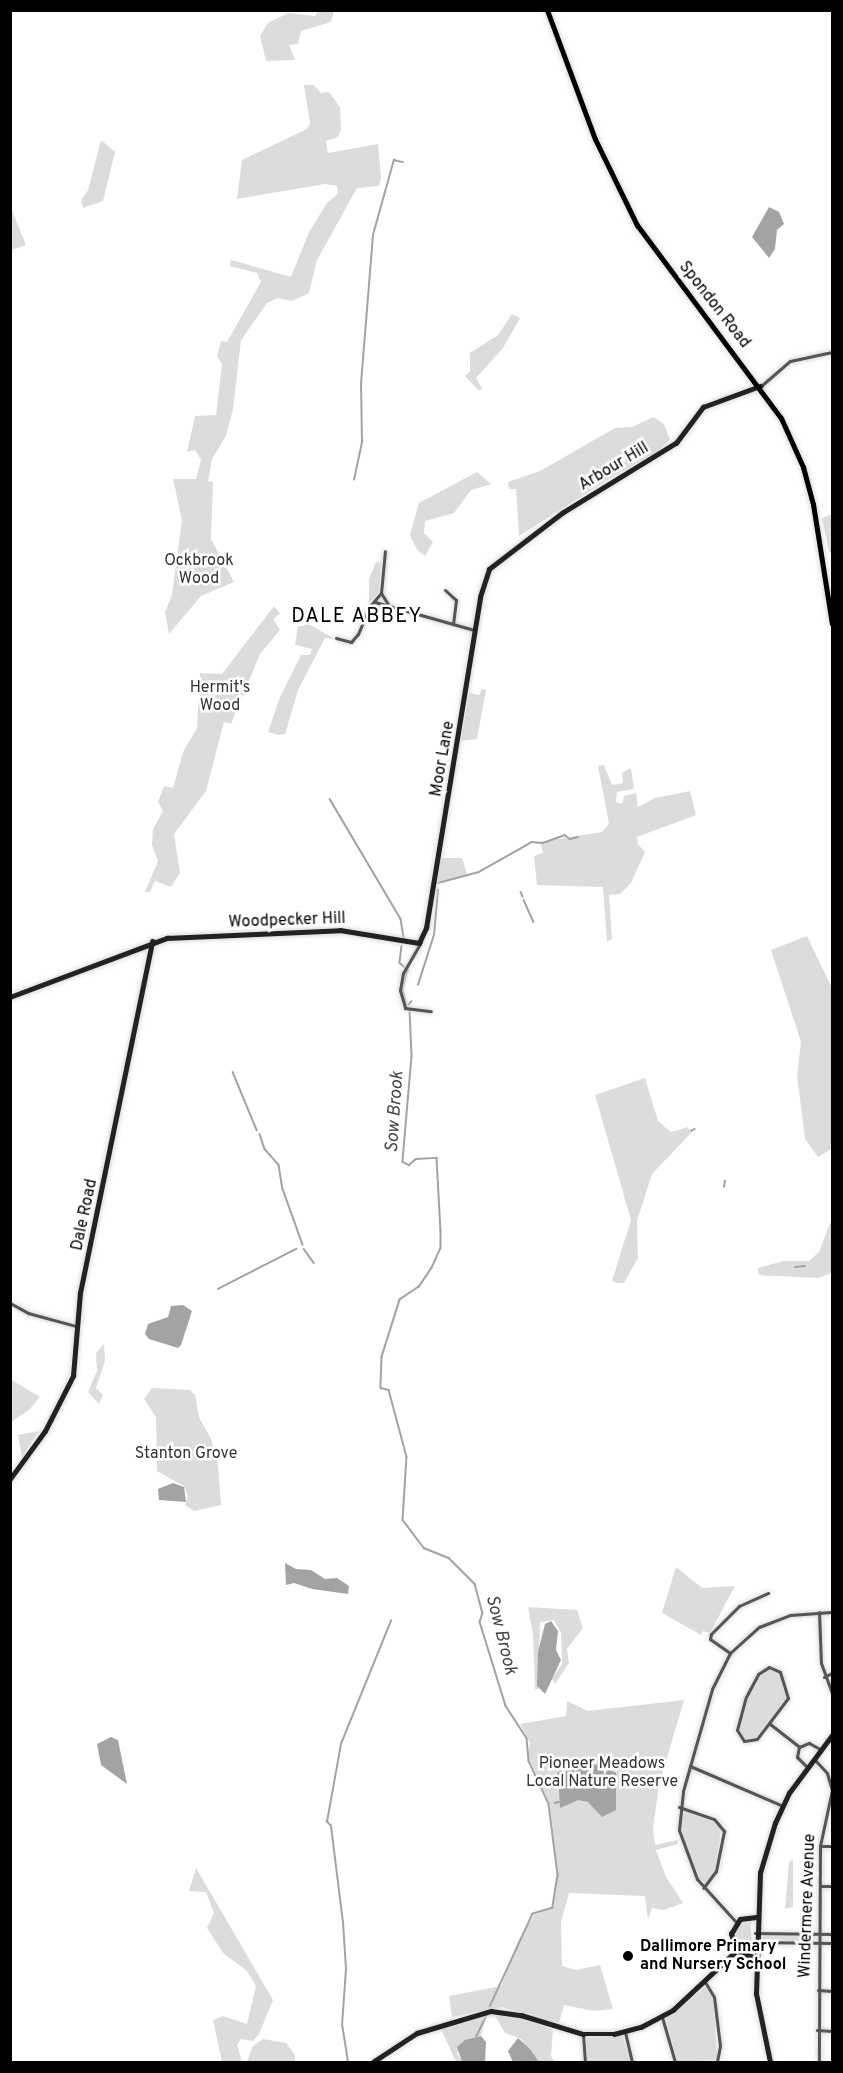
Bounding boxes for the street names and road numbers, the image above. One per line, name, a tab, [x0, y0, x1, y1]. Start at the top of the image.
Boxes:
street label: Spondon Road	[674, 258, 754, 352]
street label: Arbour Hill	[576, 439, 652, 495]
street label: Moor Lane	[427, 720, 459, 798]
street label: Woodpecker Hill	[228, 909, 346, 933]
street label: Dale Road	[68, 1177, 102, 1253]
street label: Windermere Avenue	[796, 1833, 820, 1979]

